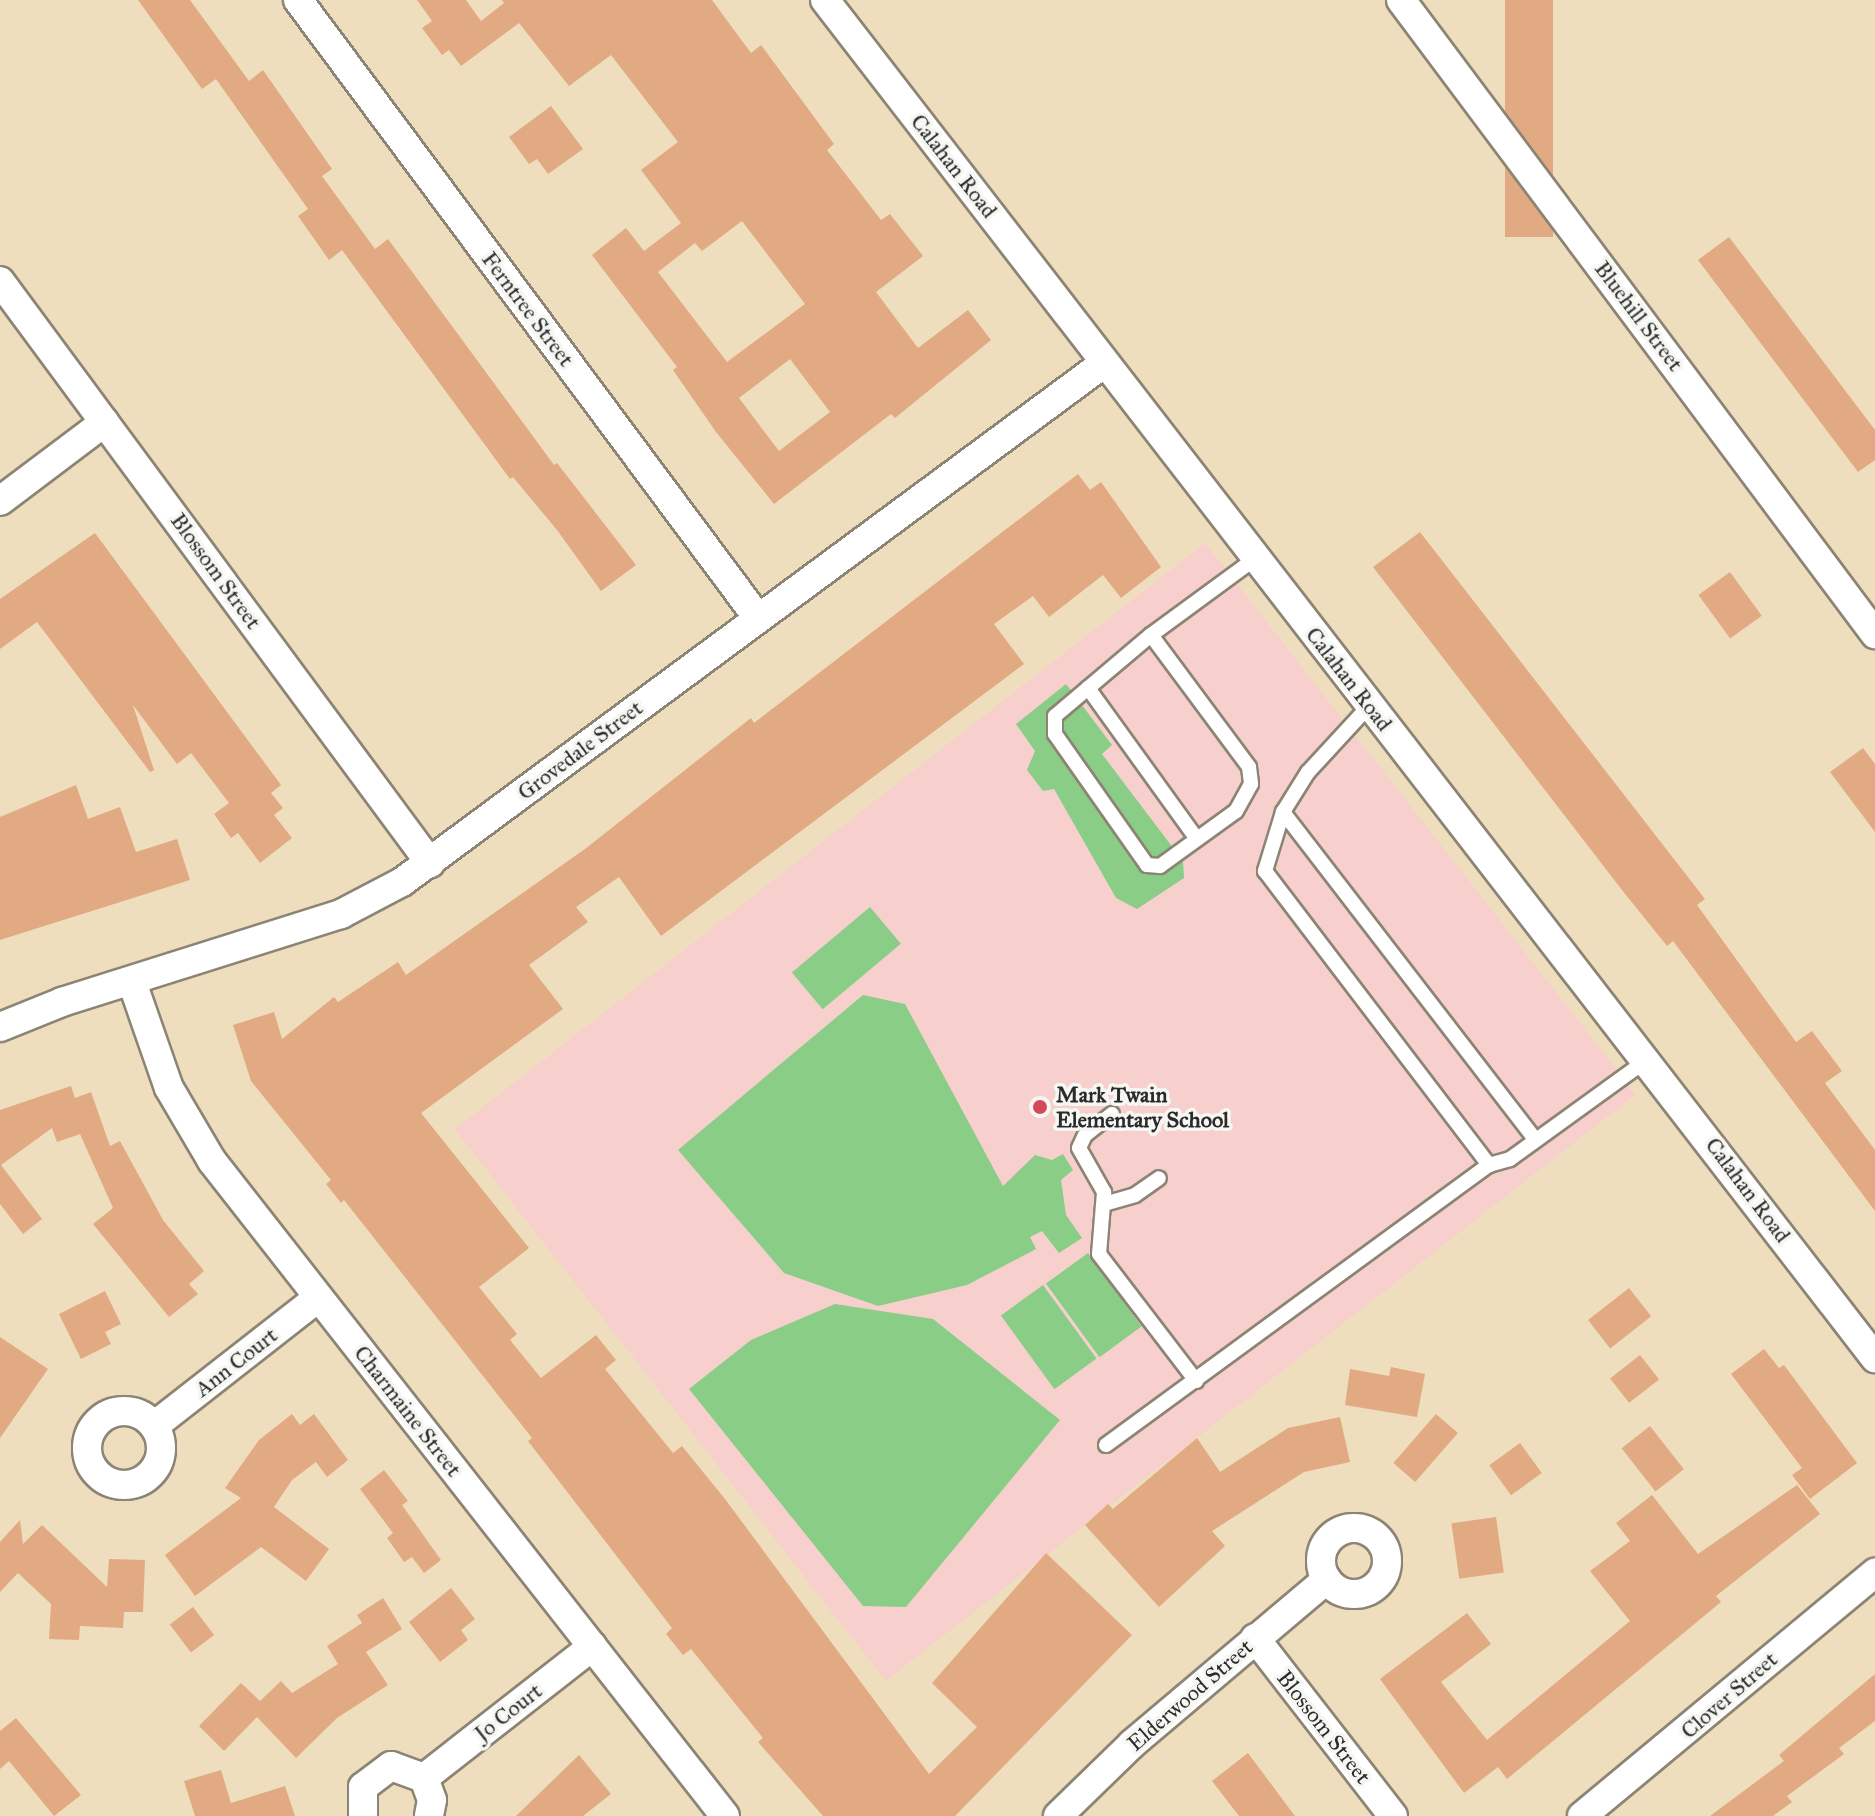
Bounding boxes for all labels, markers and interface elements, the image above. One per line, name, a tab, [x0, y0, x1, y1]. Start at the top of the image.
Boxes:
street label: Calahan Road	[905, 109, 1003, 223]
street label: Ferntree Street	[476, 246, 580, 372]
street label: Bluehill Street	[1589, 256, 1689, 376]
street label: Blossom Street	[165, 508, 267, 634]
street label: Calahan Road	[1300, 622, 1398, 736]
street label: Grovedale Street	[512, 694, 648, 806]
place label: Mark Twain Elementary School	[1056, 1081, 1229, 1132]
marker: Mark Twain Elementary School	[1031, 1098, 1049, 1116]
street label: Calahan Road	[1700, 1132, 1796, 1248]
street label: Ann Court	[190, 1322, 282, 1402]
street label: Charmaine Street	[349, 1340, 467, 1482]
street label: Elderwood Street	[1122, 1633, 1258, 1757]
street label: Clover Street	[1675, 1646, 1783, 1744]
street label: Blossom Street	[1271, 1665, 1377, 1789]
street label: Jo Court	[469, 1677, 547, 1747]

